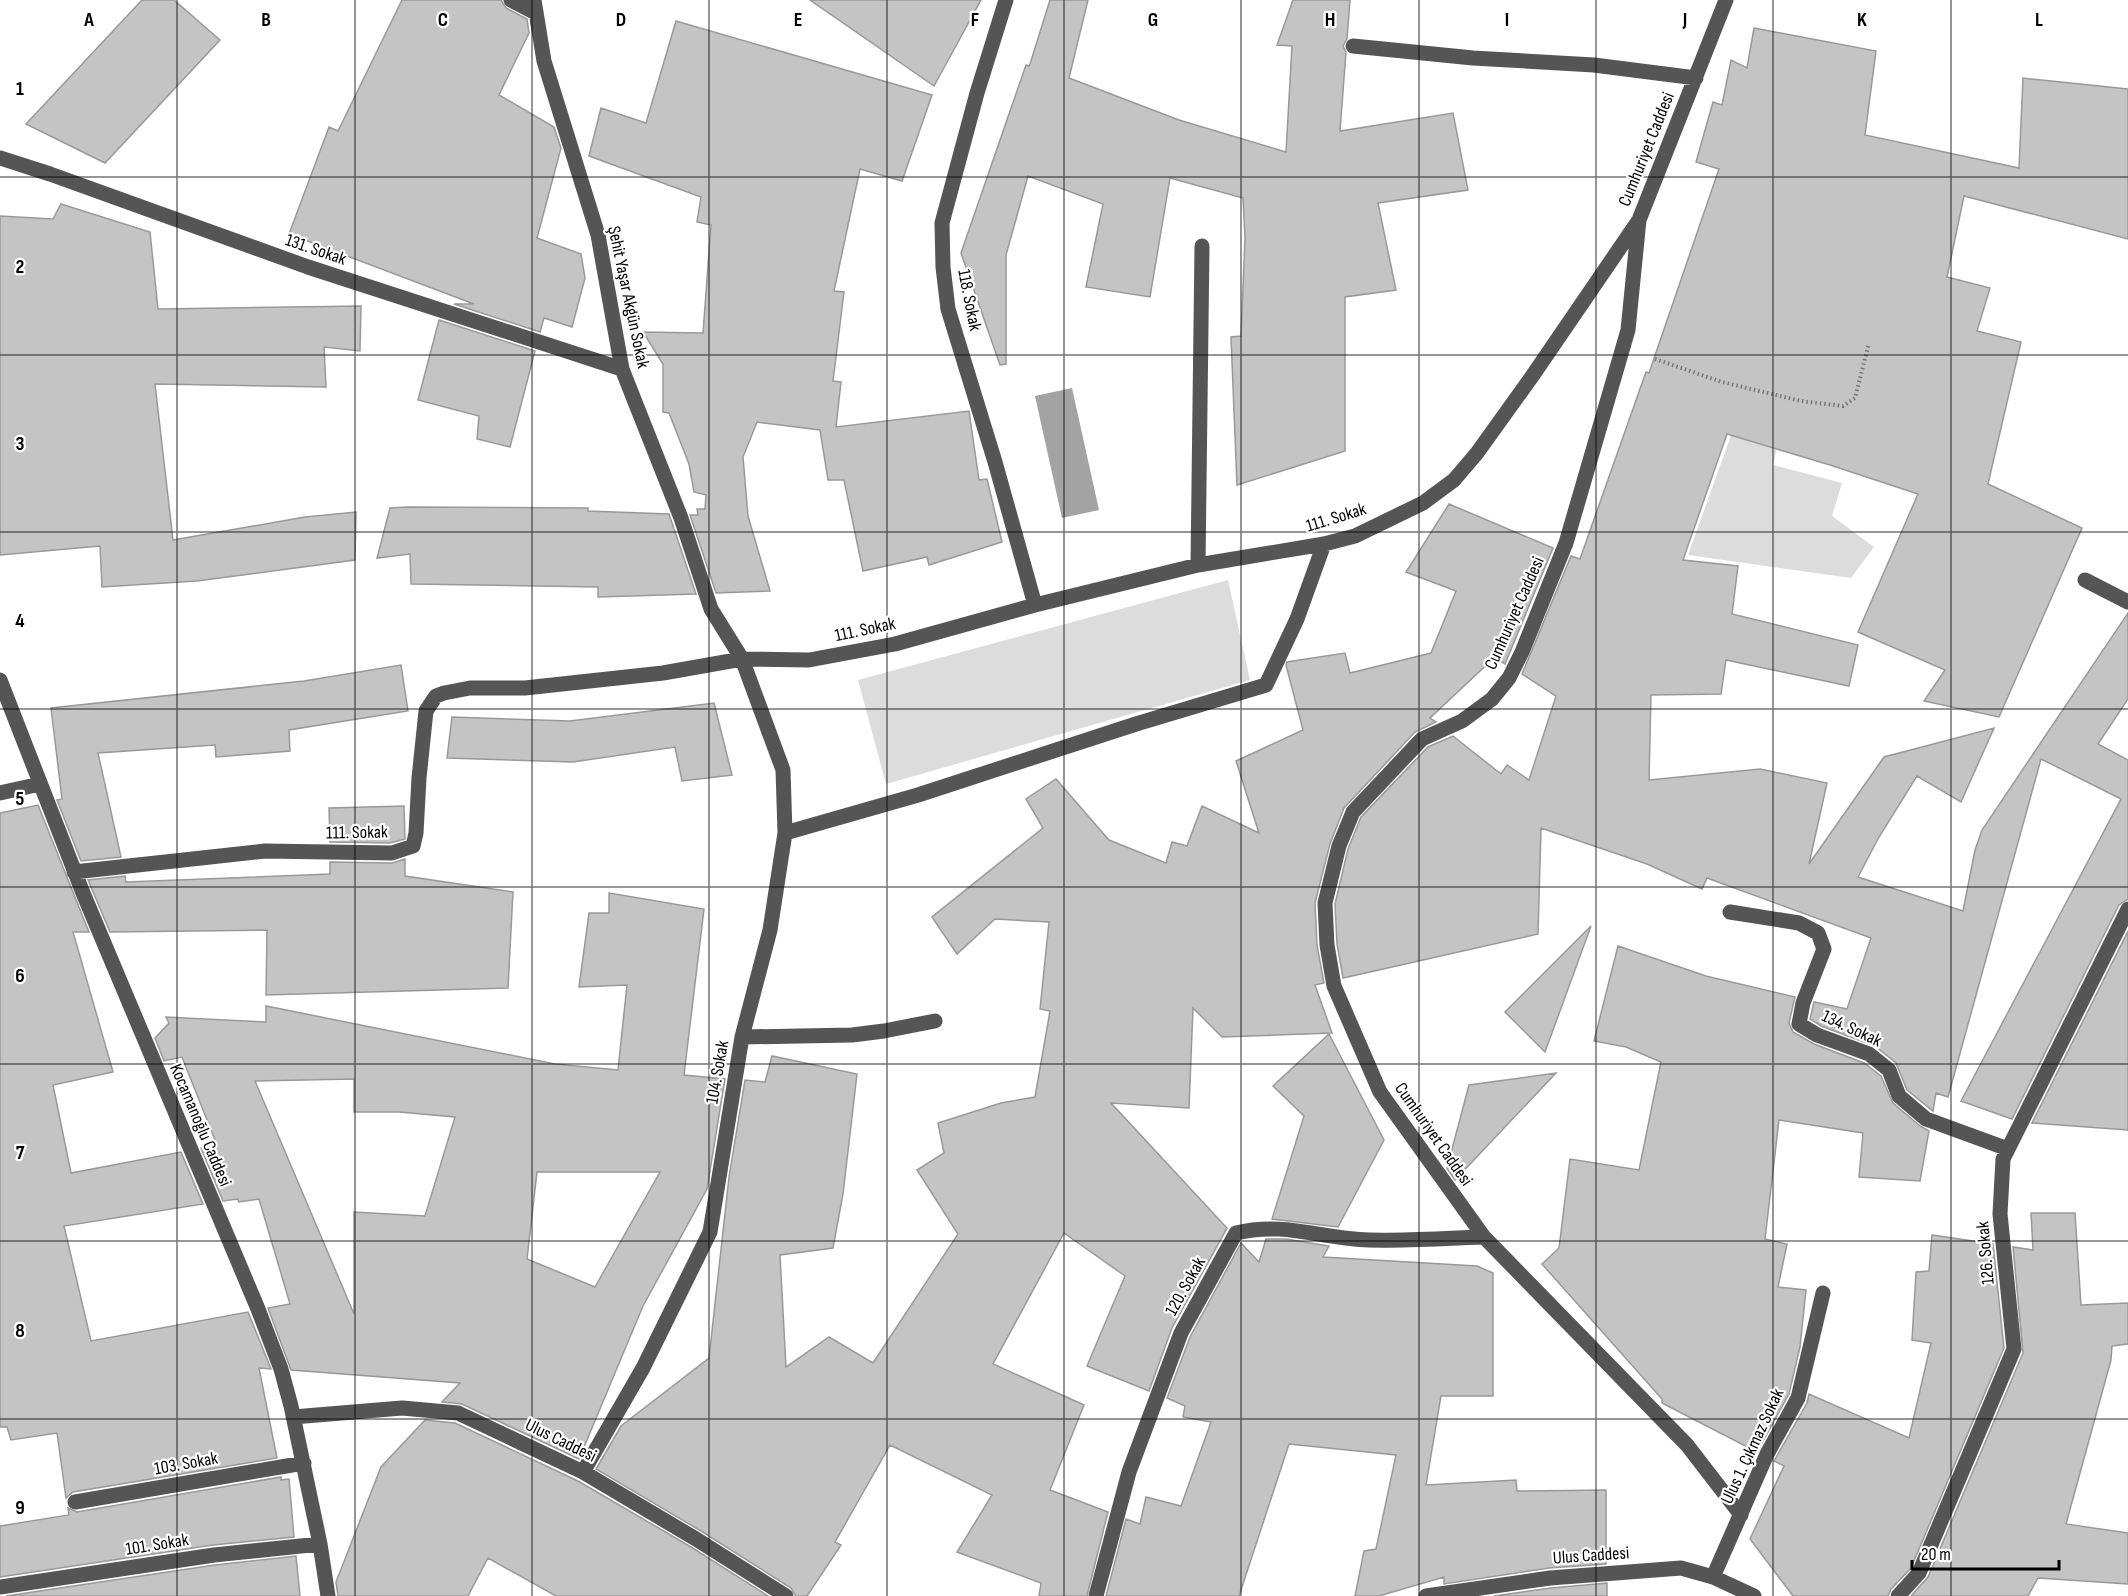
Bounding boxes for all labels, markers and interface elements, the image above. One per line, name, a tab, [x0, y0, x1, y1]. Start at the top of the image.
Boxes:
text: A	[83, 8, 94, 32]
text: B	[261, 8, 271, 32]
text: C	[438, 8, 448, 32]
text: D	[616, 8, 626, 32]
text: E	[794, 8, 802, 32]
text: F	[971, 8, 979, 32]
text: G	[1148, 8, 1158, 32]
text: H	[1325, 8, 1335, 32]
text: I	[1505, 8, 1509, 32]
text: J	[1682, 8, 1687, 32]
text: K	[1857, 8, 1867, 32]
text: L	[2035, 8, 2043, 32]
text: 1	[16, 77, 24, 101]
street label: Cumhuriyet Caddesi	[1614, 89, 1679, 209]
street label: Şehit Yaşar Akgün Sokak	[603, 224, 654, 370]
street label: 131. Sokak	[283, 229, 349, 270]
text: 2	[16, 255, 24, 279]
street label: 118. Sokak	[953, 267, 986, 333]
text: 3	[16, 432, 25, 456]
street label: 111. Sokak	[1304, 498, 1369, 537]
street label: Cumhuriyet Caddesi	[1480, 554, 1549, 673]
text: 4	[15, 609, 25, 633]
street label: 111. Sokak	[833, 613, 897, 646]
text: 5	[16, 787, 25, 811]
street label: 111. Sokak	[326, 821, 388, 844]
text: 6	[15, 964, 25, 988]
street label: 134. Sokak	[1819, 1006, 1885, 1051]
street label: 104. Sokak	[702, 1039, 733, 1105]
street label: Kocamanoğlu Caddesi	[165, 1061, 236, 1190]
street label: Cumhuriyet Caddesi	[1390, 1079, 1477, 1190]
text: 7	[16, 1141, 25, 1165]
street label: 126. Sokak	[1972, 1220, 1999, 1286]
street label: 120. Sokak	[1161, 1253, 1210, 1319]
text: 8	[15, 1319, 25, 1343]
street label: Ulus 1. Çıkmaz Sokak	[1717, 1385, 1788, 1507]
street label: Ulus Caddesi	[522, 1414, 600, 1467]
street label: 103. Sokak	[153, 1448, 220, 1479]
text: 9	[15, 1496, 25, 1520]
street label: 101. Sokak	[124, 1529, 190, 1560]
scale bar	[1912, 1533, 2059, 1571]
street label: Ulus Caddesi	[1552, 1542, 1630, 1569]
text: 20 m	[1921, 1544, 1951, 1565]

